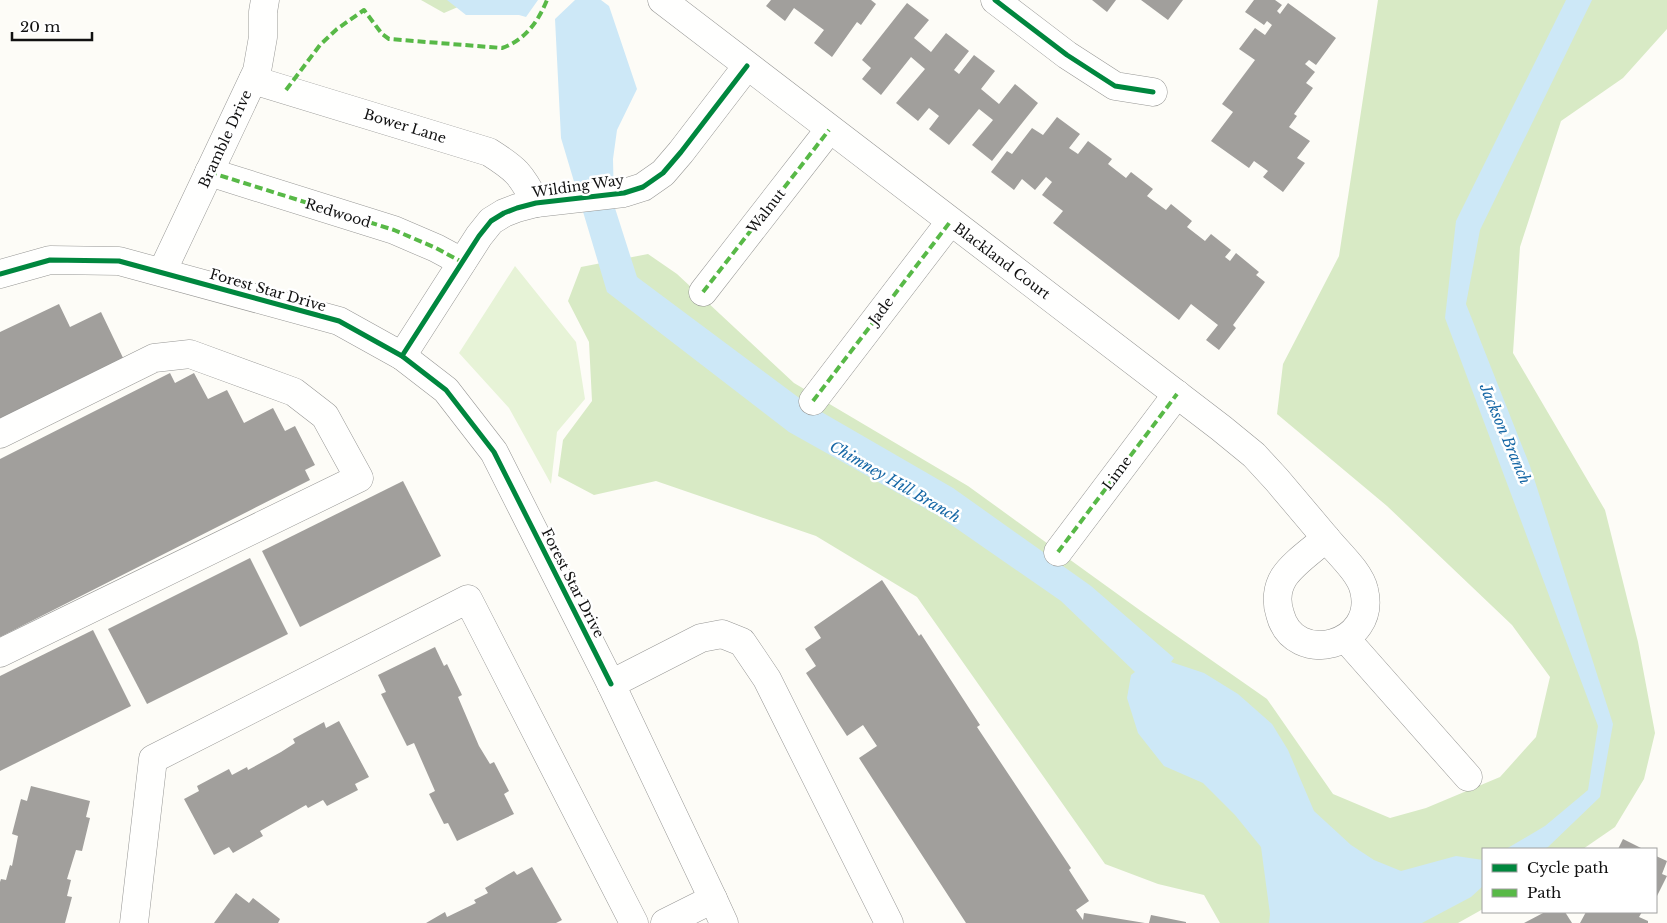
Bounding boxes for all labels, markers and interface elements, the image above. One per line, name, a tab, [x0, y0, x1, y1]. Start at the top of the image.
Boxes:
scale bar	[12, 10, 92, 42]
text: 20 m	[20, 17, 60, 36]
street label: Bramble Drive	[194, 87, 256, 191]
street label: Bower Lane	[362, 105, 448, 147]
street label: Wilding Way	[530, 171, 625, 202]
street label: Walnut	[742, 184, 789, 238]
street label: Redwood	[303, 194, 374, 232]
street label: Blackland Court	[950, 219, 1054, 304]
street label: Forest Star Drive	[208, 265, 328, 315]
street label: Jade	[863, 293, 897, 330]
water label: Jackson Branch	[1475, 380, 1535, 487]
water label: Chimney Hill Branch	[827, 436, 964, 527]
street label: Lime	[1098, 452, 1136, 494]
street label: Forest Star Drive	[538, 525, 608, 641]
legend	[1482, 848, 1657, 913]
text: Cycle path	[1527, 858, 1609, 877]
text: Path	[1527, 883, 1561, 902]

